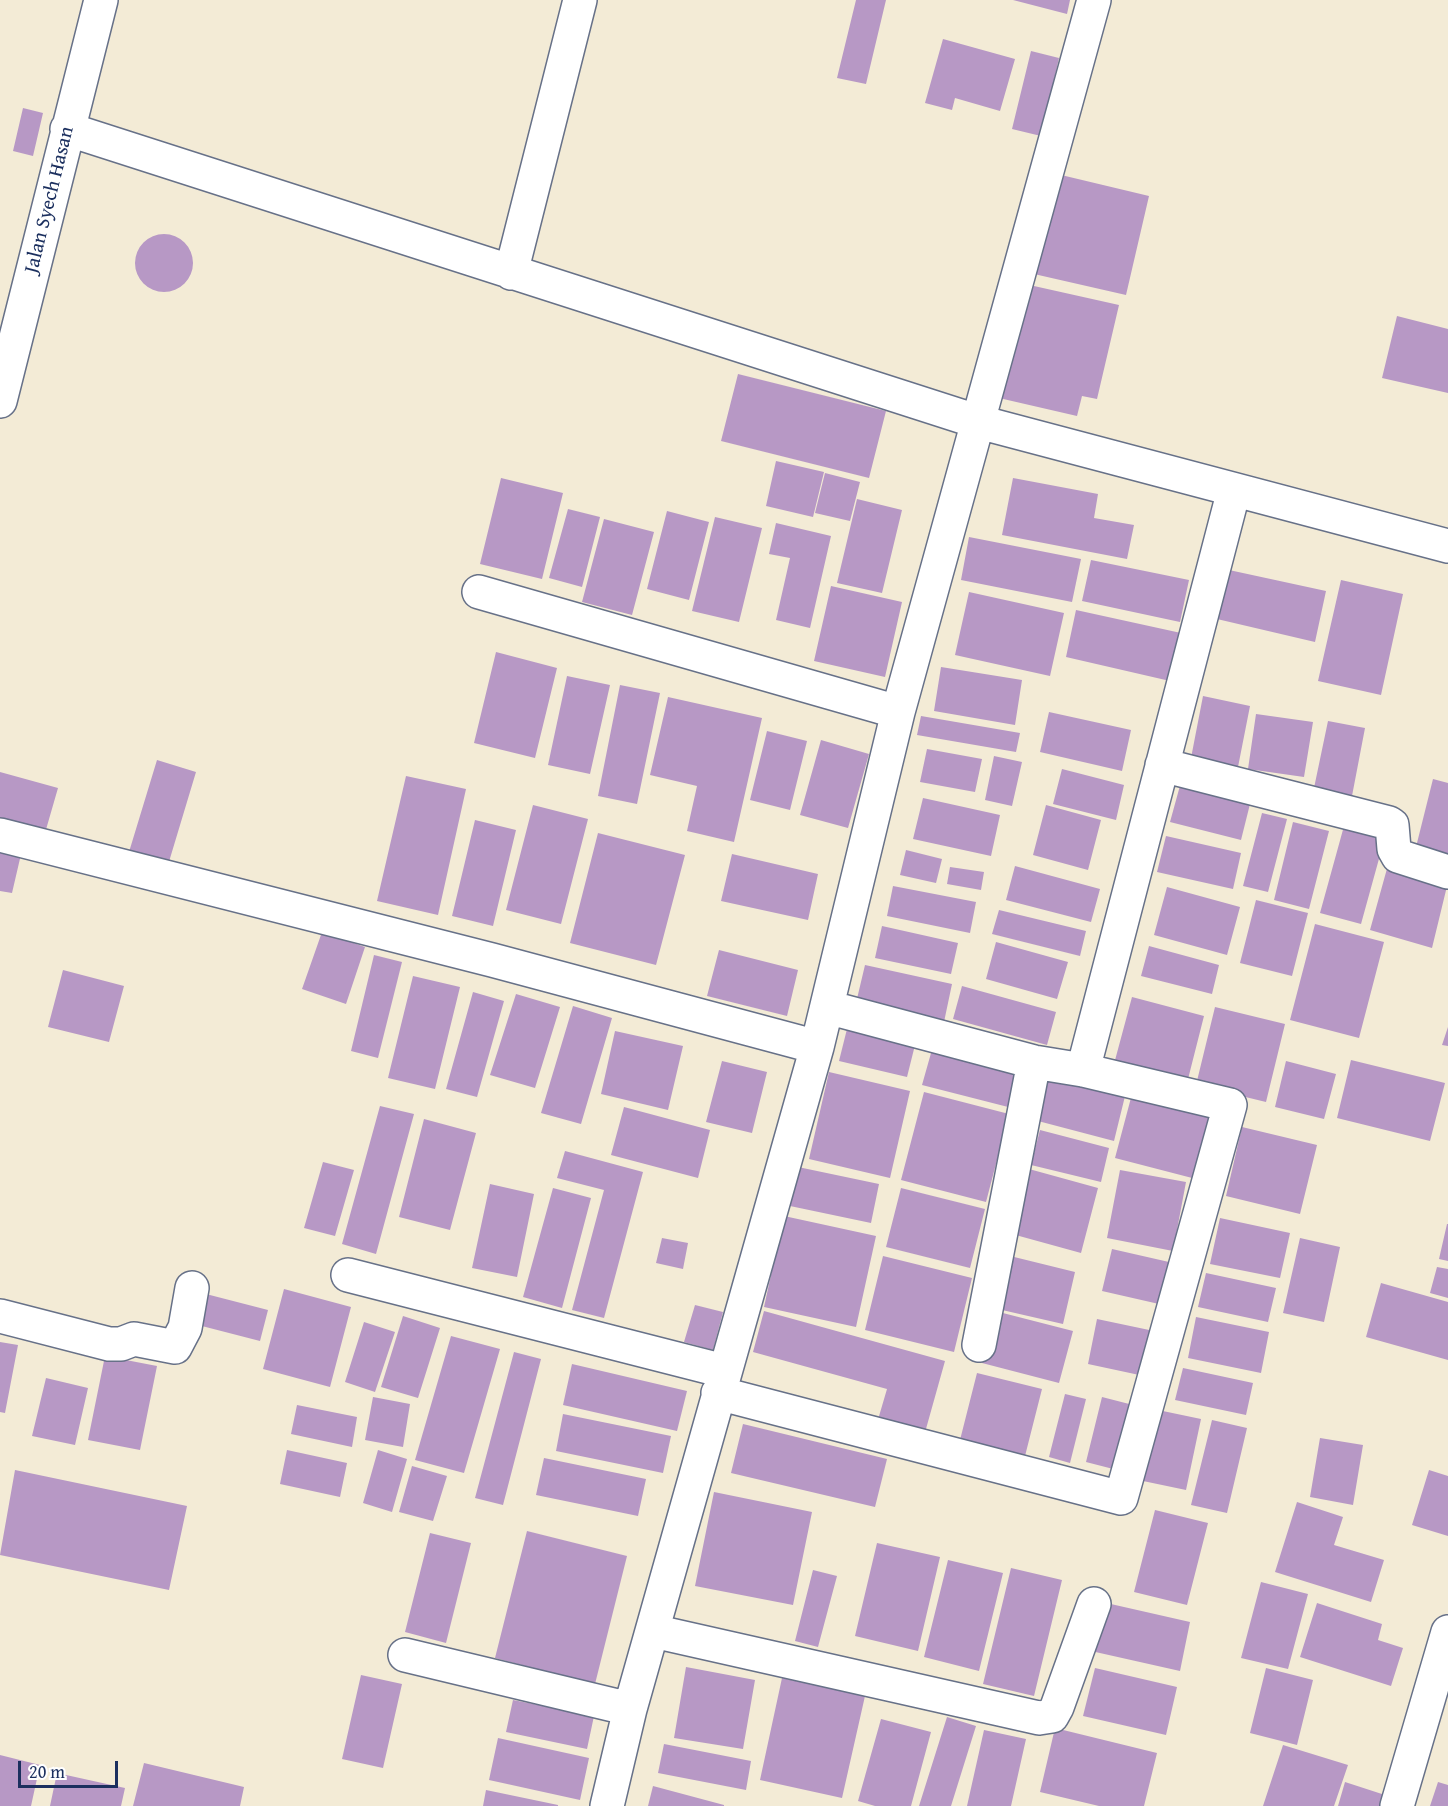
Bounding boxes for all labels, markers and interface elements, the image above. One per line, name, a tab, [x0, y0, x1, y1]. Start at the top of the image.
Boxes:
street label: Jalan Syech Hasan	[20, 124, 80, 276]
scale bar	[21, 1749, 122, 1787]
text: 20 m	[29, 1758, 65, 1785]

